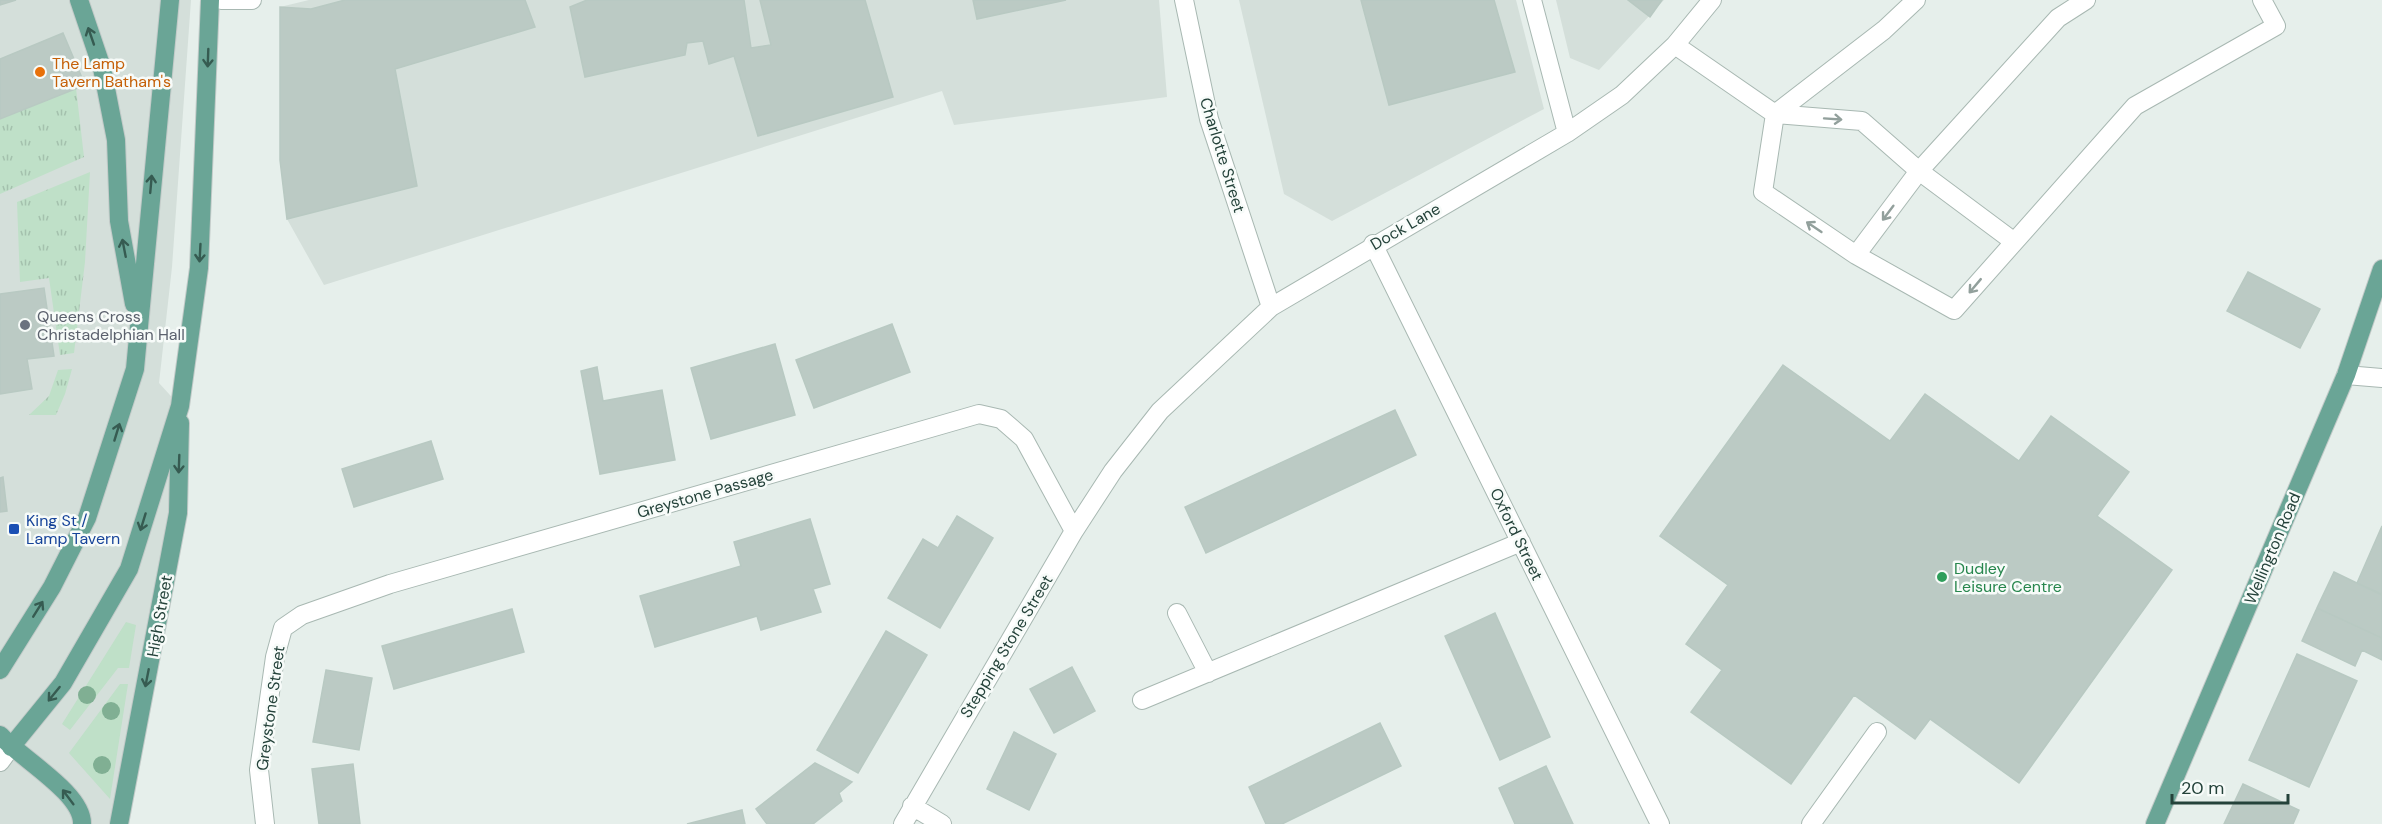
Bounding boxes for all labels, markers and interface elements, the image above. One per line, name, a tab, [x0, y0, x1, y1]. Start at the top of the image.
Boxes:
one-way arrow	[85, 27, 96, 46]
one-way arrow	[202, 48, 214, 68]
place label: The Lamp Tavern Batham's	[52, 53, 171, 92]
marker: The Lamp Tavern Batham's	[33, 65, 47, 79]
street label: Charlotte Street	[1195, 95, 1250, 215]
one-way arrow	[1823, 113, 1843, 124]
one-way arrow	[146, 175, 157, 195]
street label: Dock Lane	[1366, 198, 1444, 255]
one-way arrow	[1882, 205, 1895, 221]
one-way arrow	[1807, 221, 1823, 233]
one-way arrow	[118, 239, 129, 259]
one-way arrow	[194, 243, 205, 263]
one-way arrow	[1968, 278, 1982, 293]
place label: Queens Cross Christadelphian Hall	[37, 306, 185, 345]
marker: Queens Cross Christadelphian Hall	[18, 318, 32, 332]
one-way arrow	[112, 423, 123, 442]
one-way arrow	[174, 454, 185, 474]
street label: Greystone Passage	[635, 464, 776, 523]
street label: Oxford Street	[1485, 485, 1548, 584]
street label: Wellington Road	[2240, 489, 2305, 607]
place label: King St / Lamp Tavern	[26, 510, 120, 549]
one-way arrow	[137, 512, 148, 531]
marker: King St / Lamp Tavern	[7, 522, 21, 536]
place label: Dudley Leisure Centre	[1954, 558, 2062, 597]
marker: Dudley Leisure Centre	[1935, 570, 1949, 584]
street label: Stepping Stone Street	[955, 571, 1057, 722]
street label: High Street	[142, 574, 177, 659]
one-way arrow	[32, 601, 44, 618]
street label: Greystone Street	[251, 644, 290, 772]
one-way arrow	[142, 667, 153, 687]
one-way arrow	[48, 686, 61, 702]
scale bar	[2172, 767, 2288, 805]
text: 20 m	[2181, 776, 2224, 800]
one-way arrow	[62, 789, 75, 805]

